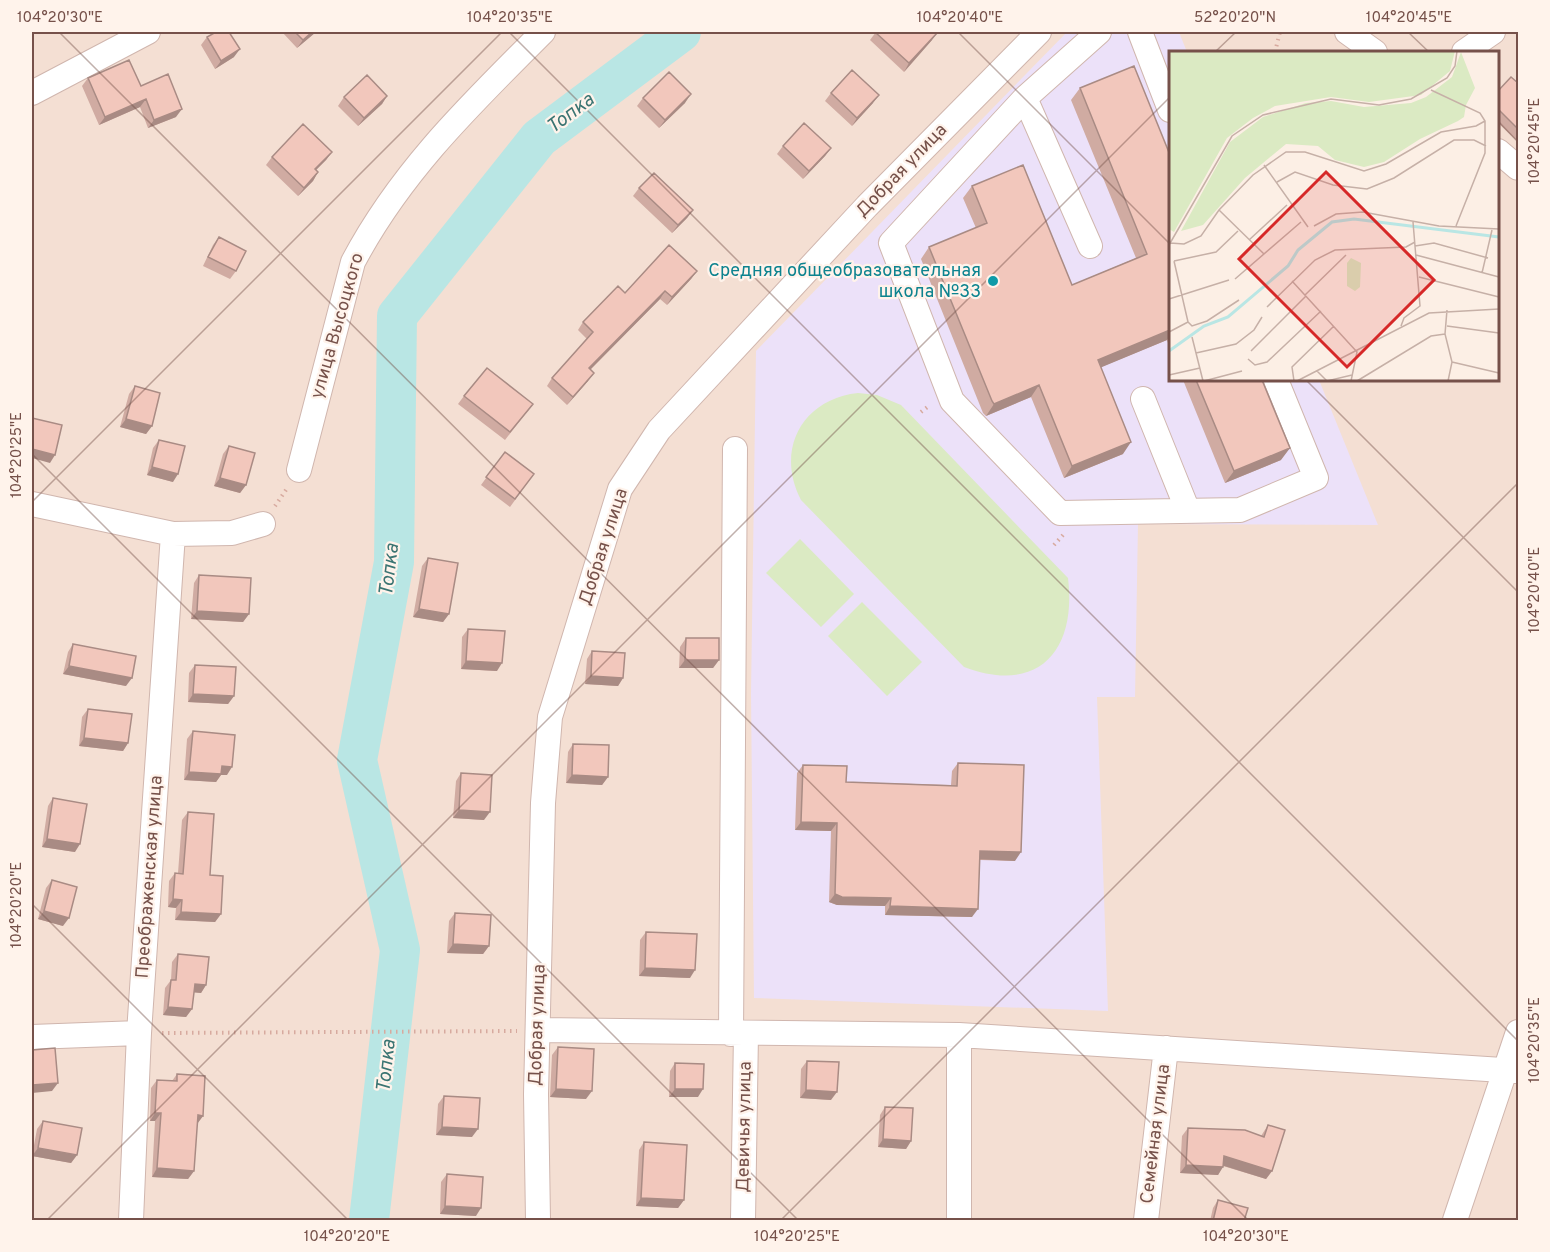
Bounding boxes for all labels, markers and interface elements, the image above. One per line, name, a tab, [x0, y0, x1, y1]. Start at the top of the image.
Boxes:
text: 104°20'30"E	[17, 9, 103, 28]
text: 104°20'35"E	[467, 9, 553, 28]
text: 104°20'40"E	[917, 9, 1003, 28]
text: 52°20'20"N	[1194, 9, 1276, 28]
text: 104°20'45"E	[1366, 9, 1452, 28]
inset map	[1169, 51, 1499, 381]
water label: Топка	[542, 87, 601, 140]
text: 104°20'45"E	[1526, 98, 1545, 184]
street label: Добрая улица	[851, 119, 953, 223]
street label: улица Высоцкого	[306, 251, 370, 401]
place label: Средняя общеобразовательная школа №33	[708, 260, 981, 304]
marker: Средняя общеобразовательная школа №33	[986, 274, 1000, 288]
text: 104°20'25"E	[8, 412, 27, 498]
street label: Добрая улица	[574, 486, 634, 608]
water label: Топка	[374, 541, 406, 598]
text: 104°20'40"E	[1526, 547, 1545, 633]
street label: Преображенская улица	[131, 775, 169, 979]
text: 104°20'20"E	[8, 862, 27, 948]
street label: Добрая улица	[524, 964, 552, 1086]
text: 104°20'35"E	[1526, 997, 1545, 1083]
water label: Топка	[371, 1038, 403, 1094]
street label: Девичья улица	[732, 1061, 758, 1193]
street label: Семейная улица	[1136, 1063, 1176, 1205]
text: 104°20'20"E	[304, 1228, 390, 1247]
text: 104°20'25"E	[754, 1228, 840, 1247]
text: 104°20'30"E	[1203, 1228, 1289, 1247]

